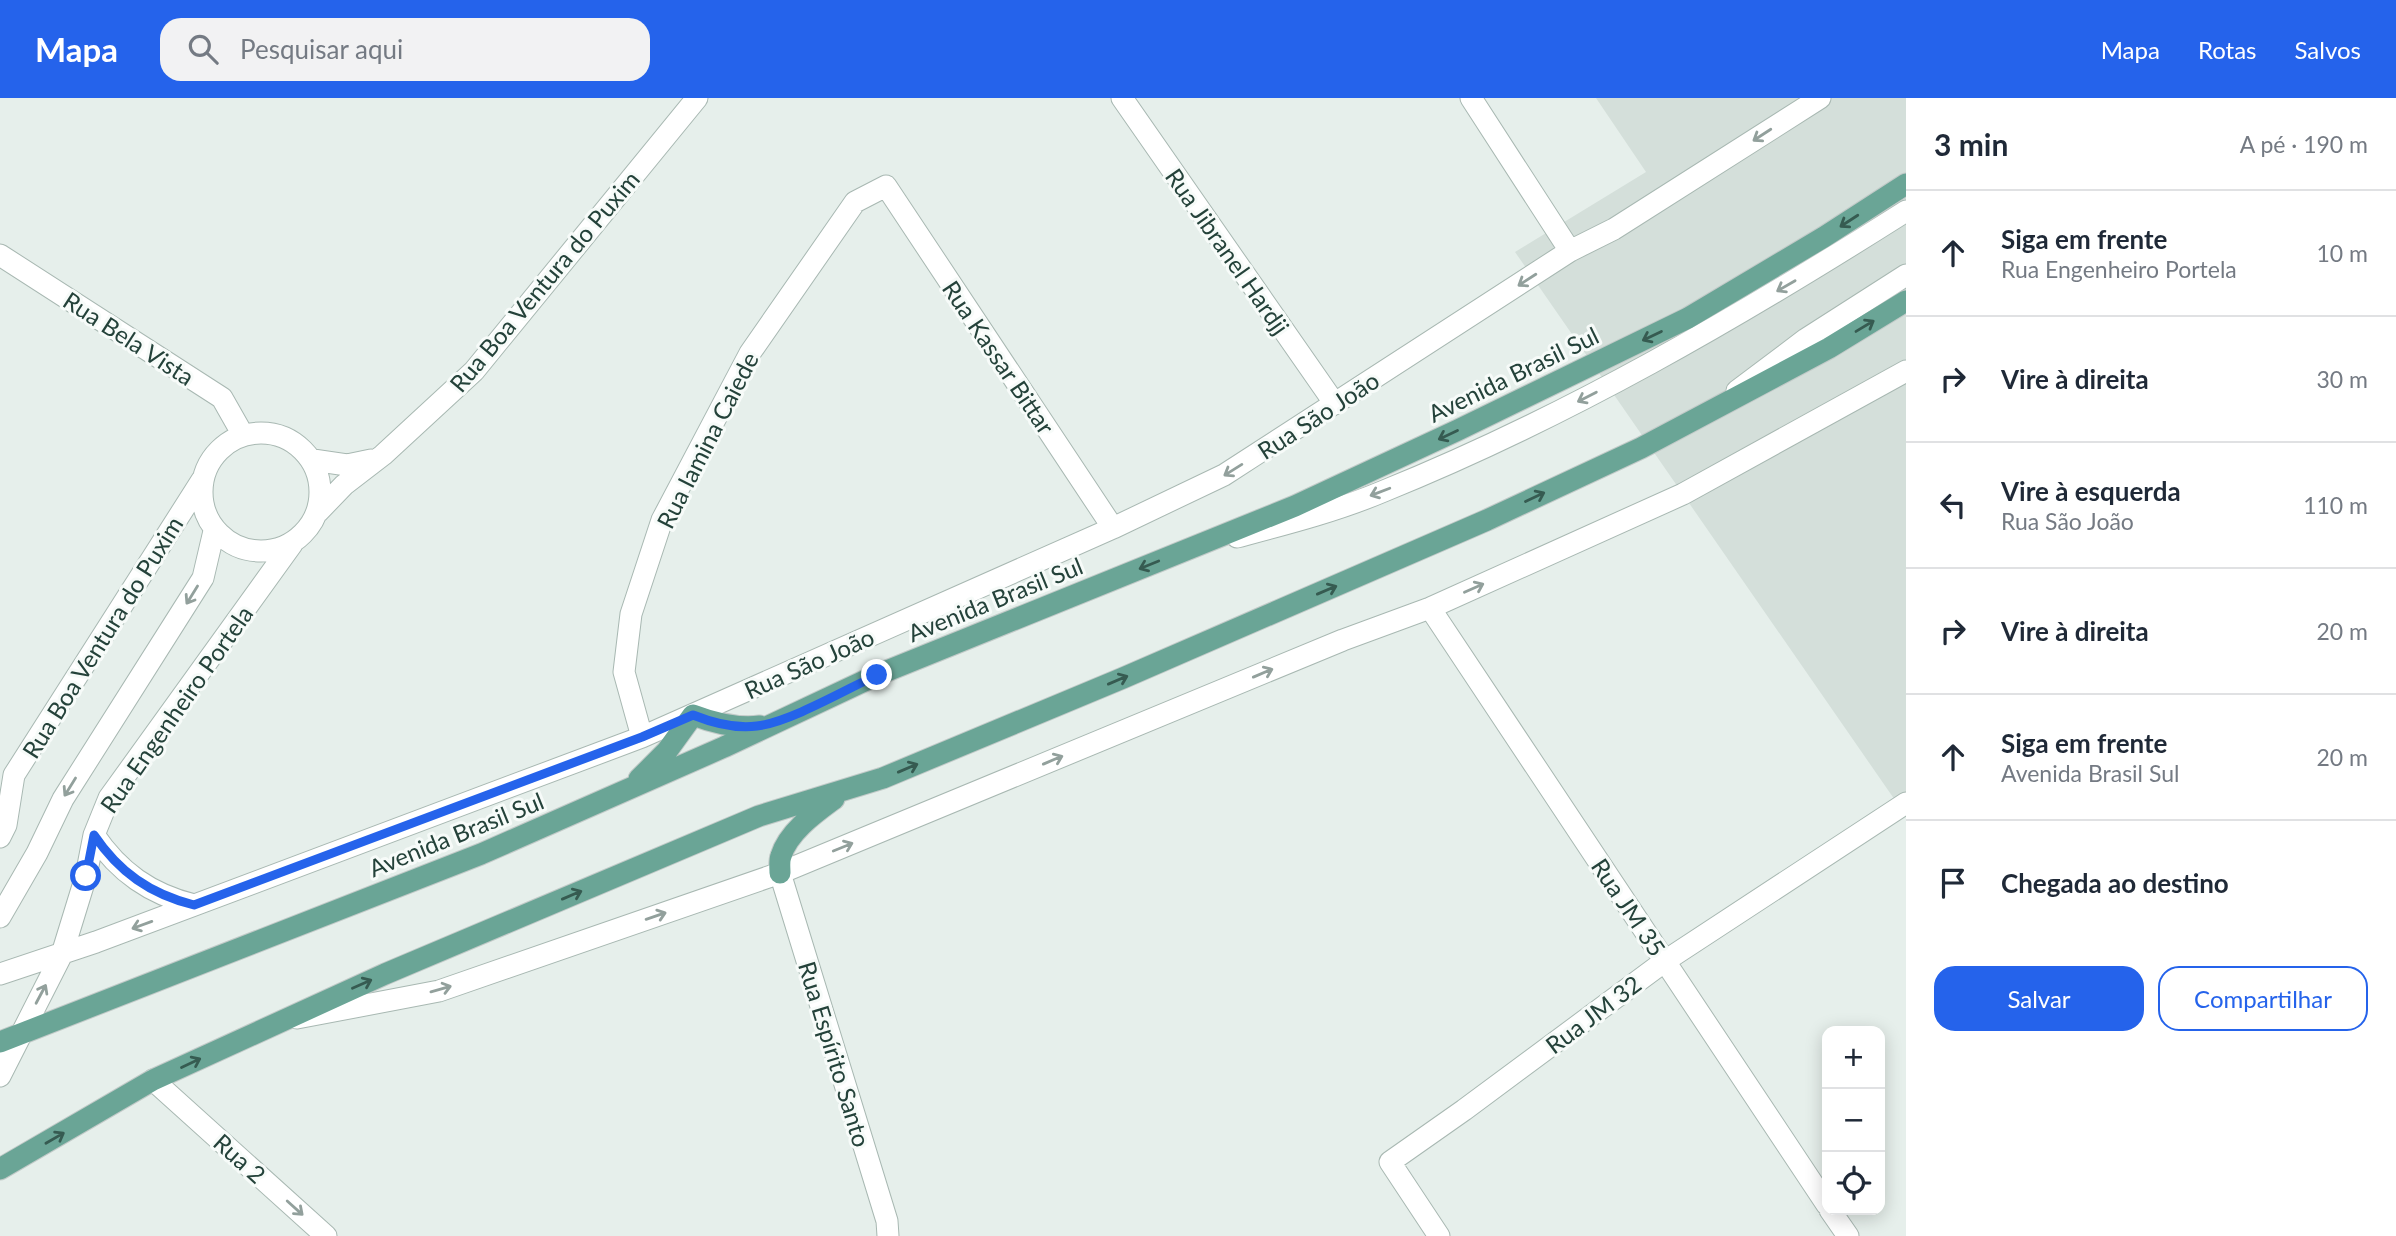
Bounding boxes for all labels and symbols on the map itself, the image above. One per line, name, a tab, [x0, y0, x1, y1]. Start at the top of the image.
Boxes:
one-way arrow	[1753, 127, 1772, 142]
street label: Rua Jibranel Hardjj	[1160, 162, 1296, 340]
street label: Rua Boa Ventura do Puxim	[443, 165, 645, 397]
one-way arrow	[1839, 215, 1859, 229]
one-way arrow	[1518, 272, 1537, 287]
street label: Rua Kassar Bittar	[937, 275, 1061, 439]
one-way arrow	[1776, 279, 1796, 293]
street label: Rua Bela Vista	[58, 285, 200, 391]
one-way arrow	[1854, 319, 1874, 333]
street label: Avenida Brasil Sul	[1423, 320, 1603, 428]
one-way arrow	[1642, 329, 1663, 343]
street label: Rua Iamina Caiede	[650, 347, 764, 533]
street label: Rua São João	[1252, 365, 1384, 465]
one-way arrow	[1577, 390, 1598, 404]
one-way arrow	[1438, 429, 1459, 442]
one-way arrow	[1224, 462, 1243, 477]
one-way arrow	[1370, 487, 1392, 500]
one-way arrow	[1524, 490, 1545, 504]
street label: Rua Boa Ventura do Puxim	[16, 511, 188, 763]
street label: Avenida Brasil Sul	[903, 551, 1087, 647]
one-way arrow	[1139, 559, 1160, 572]
one-way arrow	[1463, 581, 1485, 594]
one-way arrow	[1316, 583, 1337, 596]
one-way arrow	[184, 584, 198, 604]
street label: Rua Engenheiro Portela	[94, 600, 258, 818]
street label: Rua São João	[740, 622, 878, 704]
route end	[861, 659, 892, 690]
one-way arrow	[1252, 666, 1274, 679]
one-way arrow	[1107, 673, 1128, 686]
one-way arrow	[1042, 753, 1064, 766]
one-way arrow	[897, 760, 918, 773]
one-way arrow	[63, 777, 78, 796]
street label: Avenida Brasil Sul	[364, 786, 548, 882]
one-way arrow	[832, 840, 853, 853]
street label: Rua JM 35	[1586, 853, 1672, 961]
route start	[70, 860, 101, 891]
one-way arrow	[560, 888, 582, 901]
one-way arrow	[645, 909, 667, 922]
one-way arrow	[131, 919, 153, 932]
street label: Rua Espírito Santo	[793, 958, 877, 1150]
street label: Rua JM 32	[1540, 969, 1646, 1059]
one-way arrow	[351, 977, 373, 990]
one-way arrow	[429, 982, 451, 995]
one-way arrow	[35, 984, 48, 1005]
one-way arrow	[180, 1055, 201, 1069]
street label: Rua 2	[208, 1127, 272, 1189]
one-way arrow	[44, 1130, 64, 1144]
one-way arrow	[286, 1200, 304, 1216]

